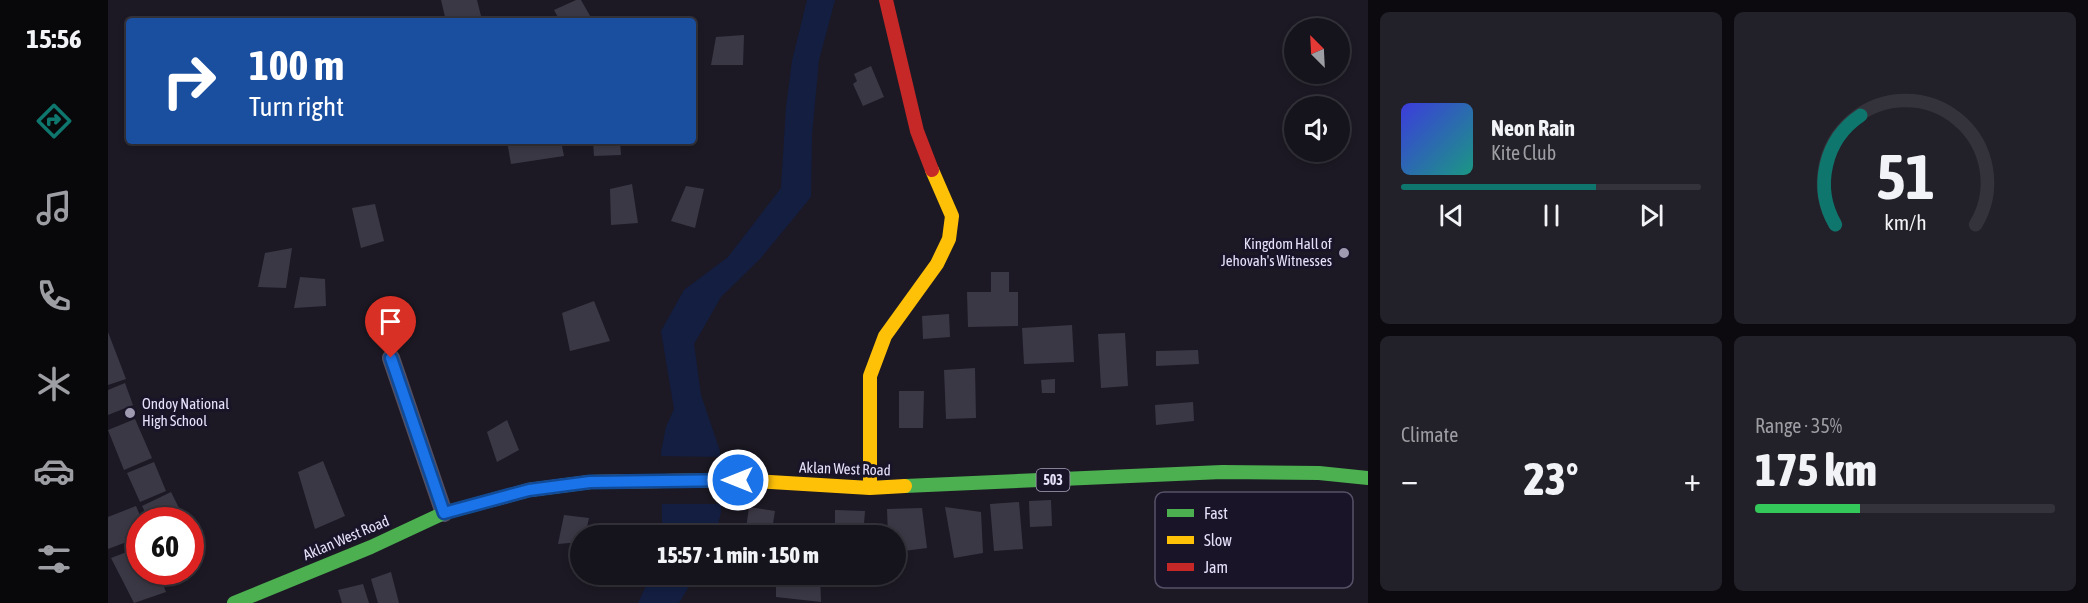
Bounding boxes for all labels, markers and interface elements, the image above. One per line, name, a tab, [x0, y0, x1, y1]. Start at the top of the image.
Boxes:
north arrow	[1284, 18, 1350, 84]
map controls	[1284, 18, 1350, 162]
text: 15:56	[26, 23, 82, 54]
text: 100 m	[249, 41, 344, 89]
icon: right	[150, 42, 228, 120]
text: Turn right	[249, 91, 344, 122]
button: sound	[1284, 96, 1350, 162]
icon: directions	[33, 100, 75, 142]
text: Neon Rain	[1491, 115, 1575, 141]
text: Kite Club	[1491, 141, 1556, 164]
text: 51	[1876, 141, 1934, 212]
icon: music	[33, 187, 75, 229]
icon: previous	[1435, 199, 1468, 232]
icon: pause	[1535, 199, 1568, 232]
icon: next	[1635, 199, 1668, 232]
text: km/h	[1884, 210, 1926, 235]
place label: Kingdom Hall of Jehovah's Witnesses	[1221, 235, 1332, 269]
marker: Kingdom Hall of Jehovah's Witnesses	[1337, 246, 1351, 260]
icon: phone	[33, 275, 75, 317]
pin	[365, 296, 416, 358]
icon: arrive	[374, 305, 407, 338]
icon: climate	[33, 363, 75, 405]
place label: Ondoy National High School	[142, 395, 229, 429]
marker: Ondoy National High School	[123, 406, 137, 420]
text: Range · 35%	[1755, 414, 1842, 437]
text: Climate	[1401, 423, 1458, 446]
text: 175 km	[1755, 444, 1877, 496]
position arrow	[706, 448, 770, 512]
icon: car	[33, 450, 75, 492]
text: 23°	[1524, 453, 1578, 505]
street label: Aklan West Road	[799, 458, 891, 479]
text: −	[1401, 460, 1418, 498]
text: +	[1684, 460, 1701, 498]
road number: 503	[1036, 469, 1070, 491]
legend	[1155, 492, 1353, 588]
text: Fast	[1204, 504, 1228, 522]
speed limit sign: 60	[126, 507, 204, 585]
street label: Aklan West Road	[300, 512, 391, 563]
text: Slow	[1204, 531, 1232, 549]
icon: filters	[33, 538, 75, 580]
text: 15:57 · 1 min · 150 m	[657, 542, 819, 568]
text: Jam	[1204, 558, 1228, 576]

